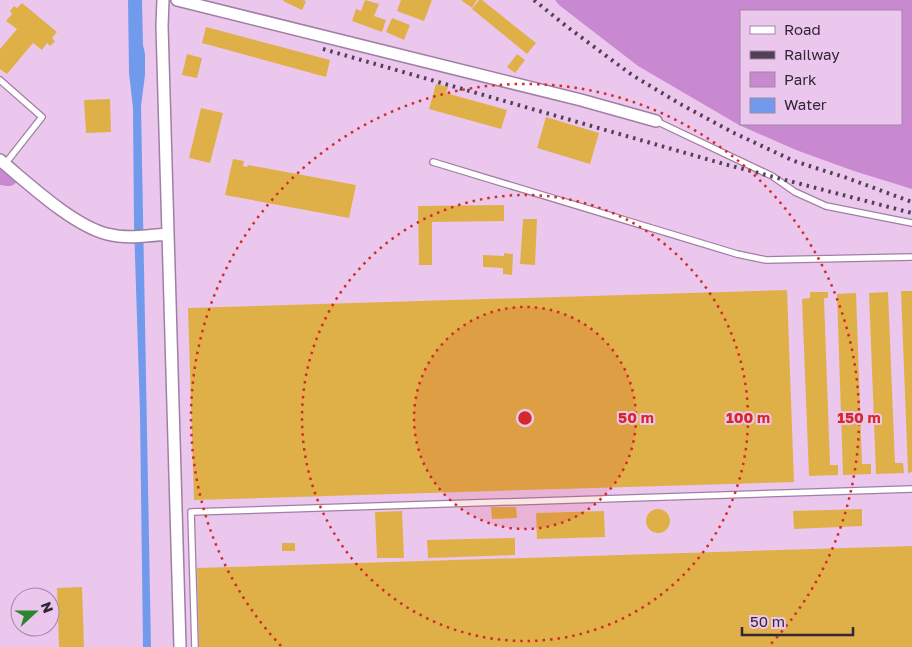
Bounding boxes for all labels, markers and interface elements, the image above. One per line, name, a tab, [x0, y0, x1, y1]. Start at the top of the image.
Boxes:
legend	[740, 10, 902, 125]
text: Road	[784, 20, 821, 38]
text: Railway	[784, 45, 840, 63]
text: Park	[784, 70, 817, 88]
text: Water	[784, 95, 827, 113]
text: 50 m	[618, 408, 654, 426]
text: 100 m	[726, 408, 770, 426]
text: 150 m	[837, 408, 881, 426]
centre of rings	[516, 409, 534, 427]
north arrow	[10, 587, 60, 637]
text: N	[38, 599, 57, 615]
scale bar	[742, 604, 853, 636]
text: 50 m	[750, 612, 785, 630]

